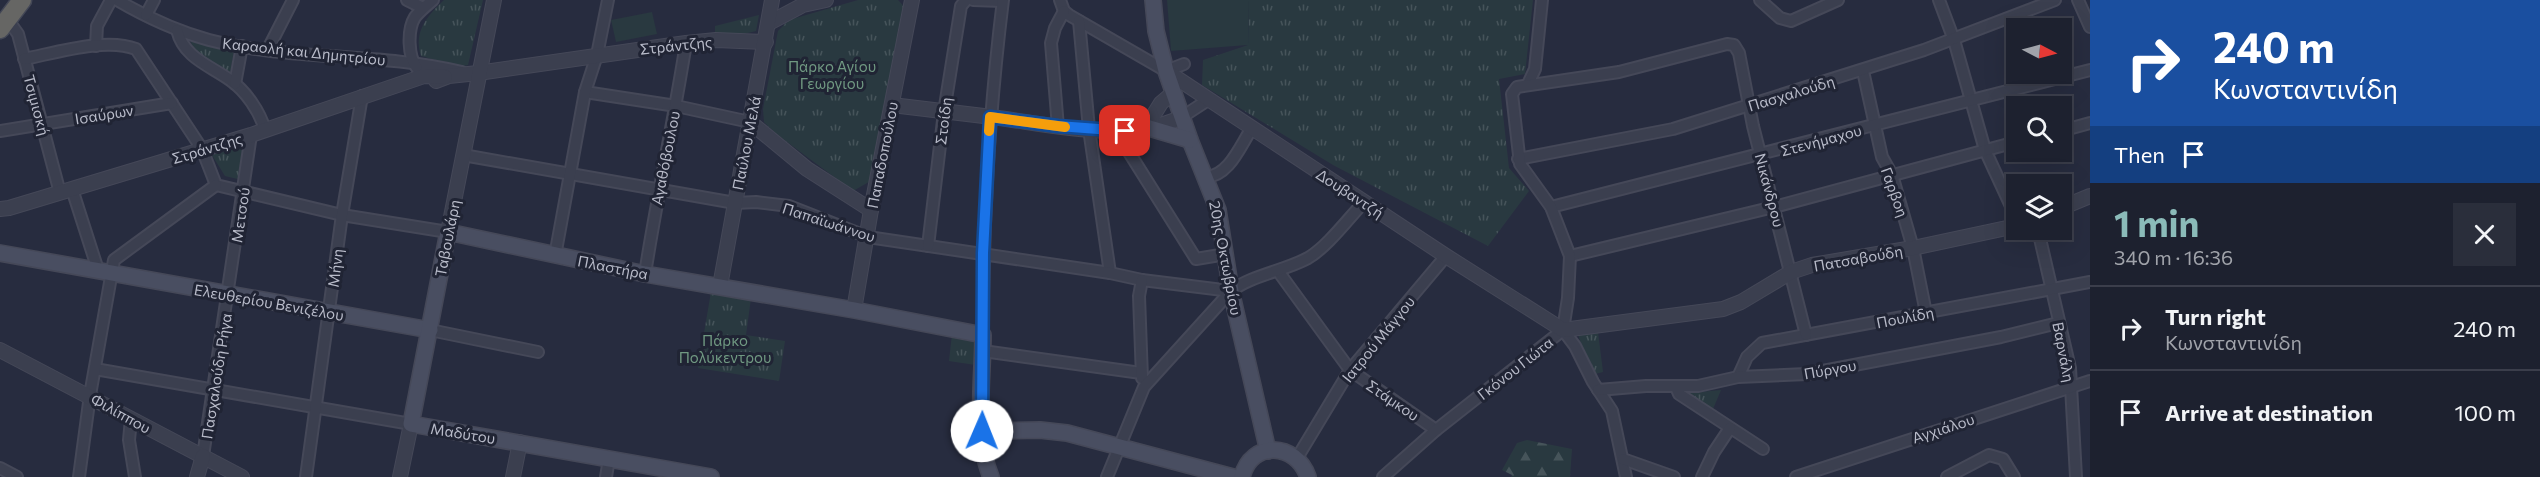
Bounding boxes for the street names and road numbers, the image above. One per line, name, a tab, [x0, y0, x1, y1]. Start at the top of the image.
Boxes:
street label: Στράντζης	[639, 32, 713, 58]
street label: Καραολή και Δημητρίου	[222, 33, 386, 69]
street label: Πασχαλούδη	[1746, 71, 1836, 115]
street label: Τσιμισκή	[20, 73, 54, 137]
street label: Παύλου Μελά	[728, 95, 764, 191]
street label: Στοίδη	[931, 96, 955, 146]
street label: Ισαύρων	[74, 100, 135, 127]
street label: Παπαδοπούλου	[863, 100, 901, 210]
street label: Αγαθόβουλου	[647, 109, 683, 207]
street label: Στενήμαχου	[1779, 121, 1863, 159]
street label: Στράντζης	[170, 129, 244, 167]
street label: Νικάνδρου	[1752, 151, 1788, 229]
street label: Δουβαντζή	[1313, 165, 1387, 221]
street label: Γαρβοη	[1878, 165, 1912, 219]
street label: Μετσού	[227, 186, 253, 244]
street label: Ταβουλάρη	[431, 198, 463, 278]
street label: Παπαϊωάννου	[780, 199, 878, 245]
street label: 20ης Οκτωβρίου	[1206, 199, 1246, 317]
street label: Πατσαβούδη	[1812, 241, 1904, 275]
street label: Μήνη	[324, 248, 346, 288]
street label: Πλαστήρα	[576, 251, 650, 283]
street label: Ελευθερίου Βενιζέλου	[193, 280, 345, 324]
street label: Ιατρού Μάγγου	[1338, 292, 1418, 386]
street label: Πουλίδη	[1875, 303, 1935, 331]
street label: Πασχαλούδη Ρήγα	[197, 312, 235, 440]
street label: Βαρνάλη	[2049, 320, 2079, 384]
street label: Γκόνου Γιώτα	[1474, 333, 1556, 403]
street label: Πύργου	[1802, 356, 1858, 382]
street label: Στάμκου	[1363, 376, 1423, 424]
street label: Φιλίππου	[88, 389, 154, 437]
street label: Αγχιάλου	[1910, 410, 1976, 446]
street label: Μαδύτου	[429, 419, 497, 447]

